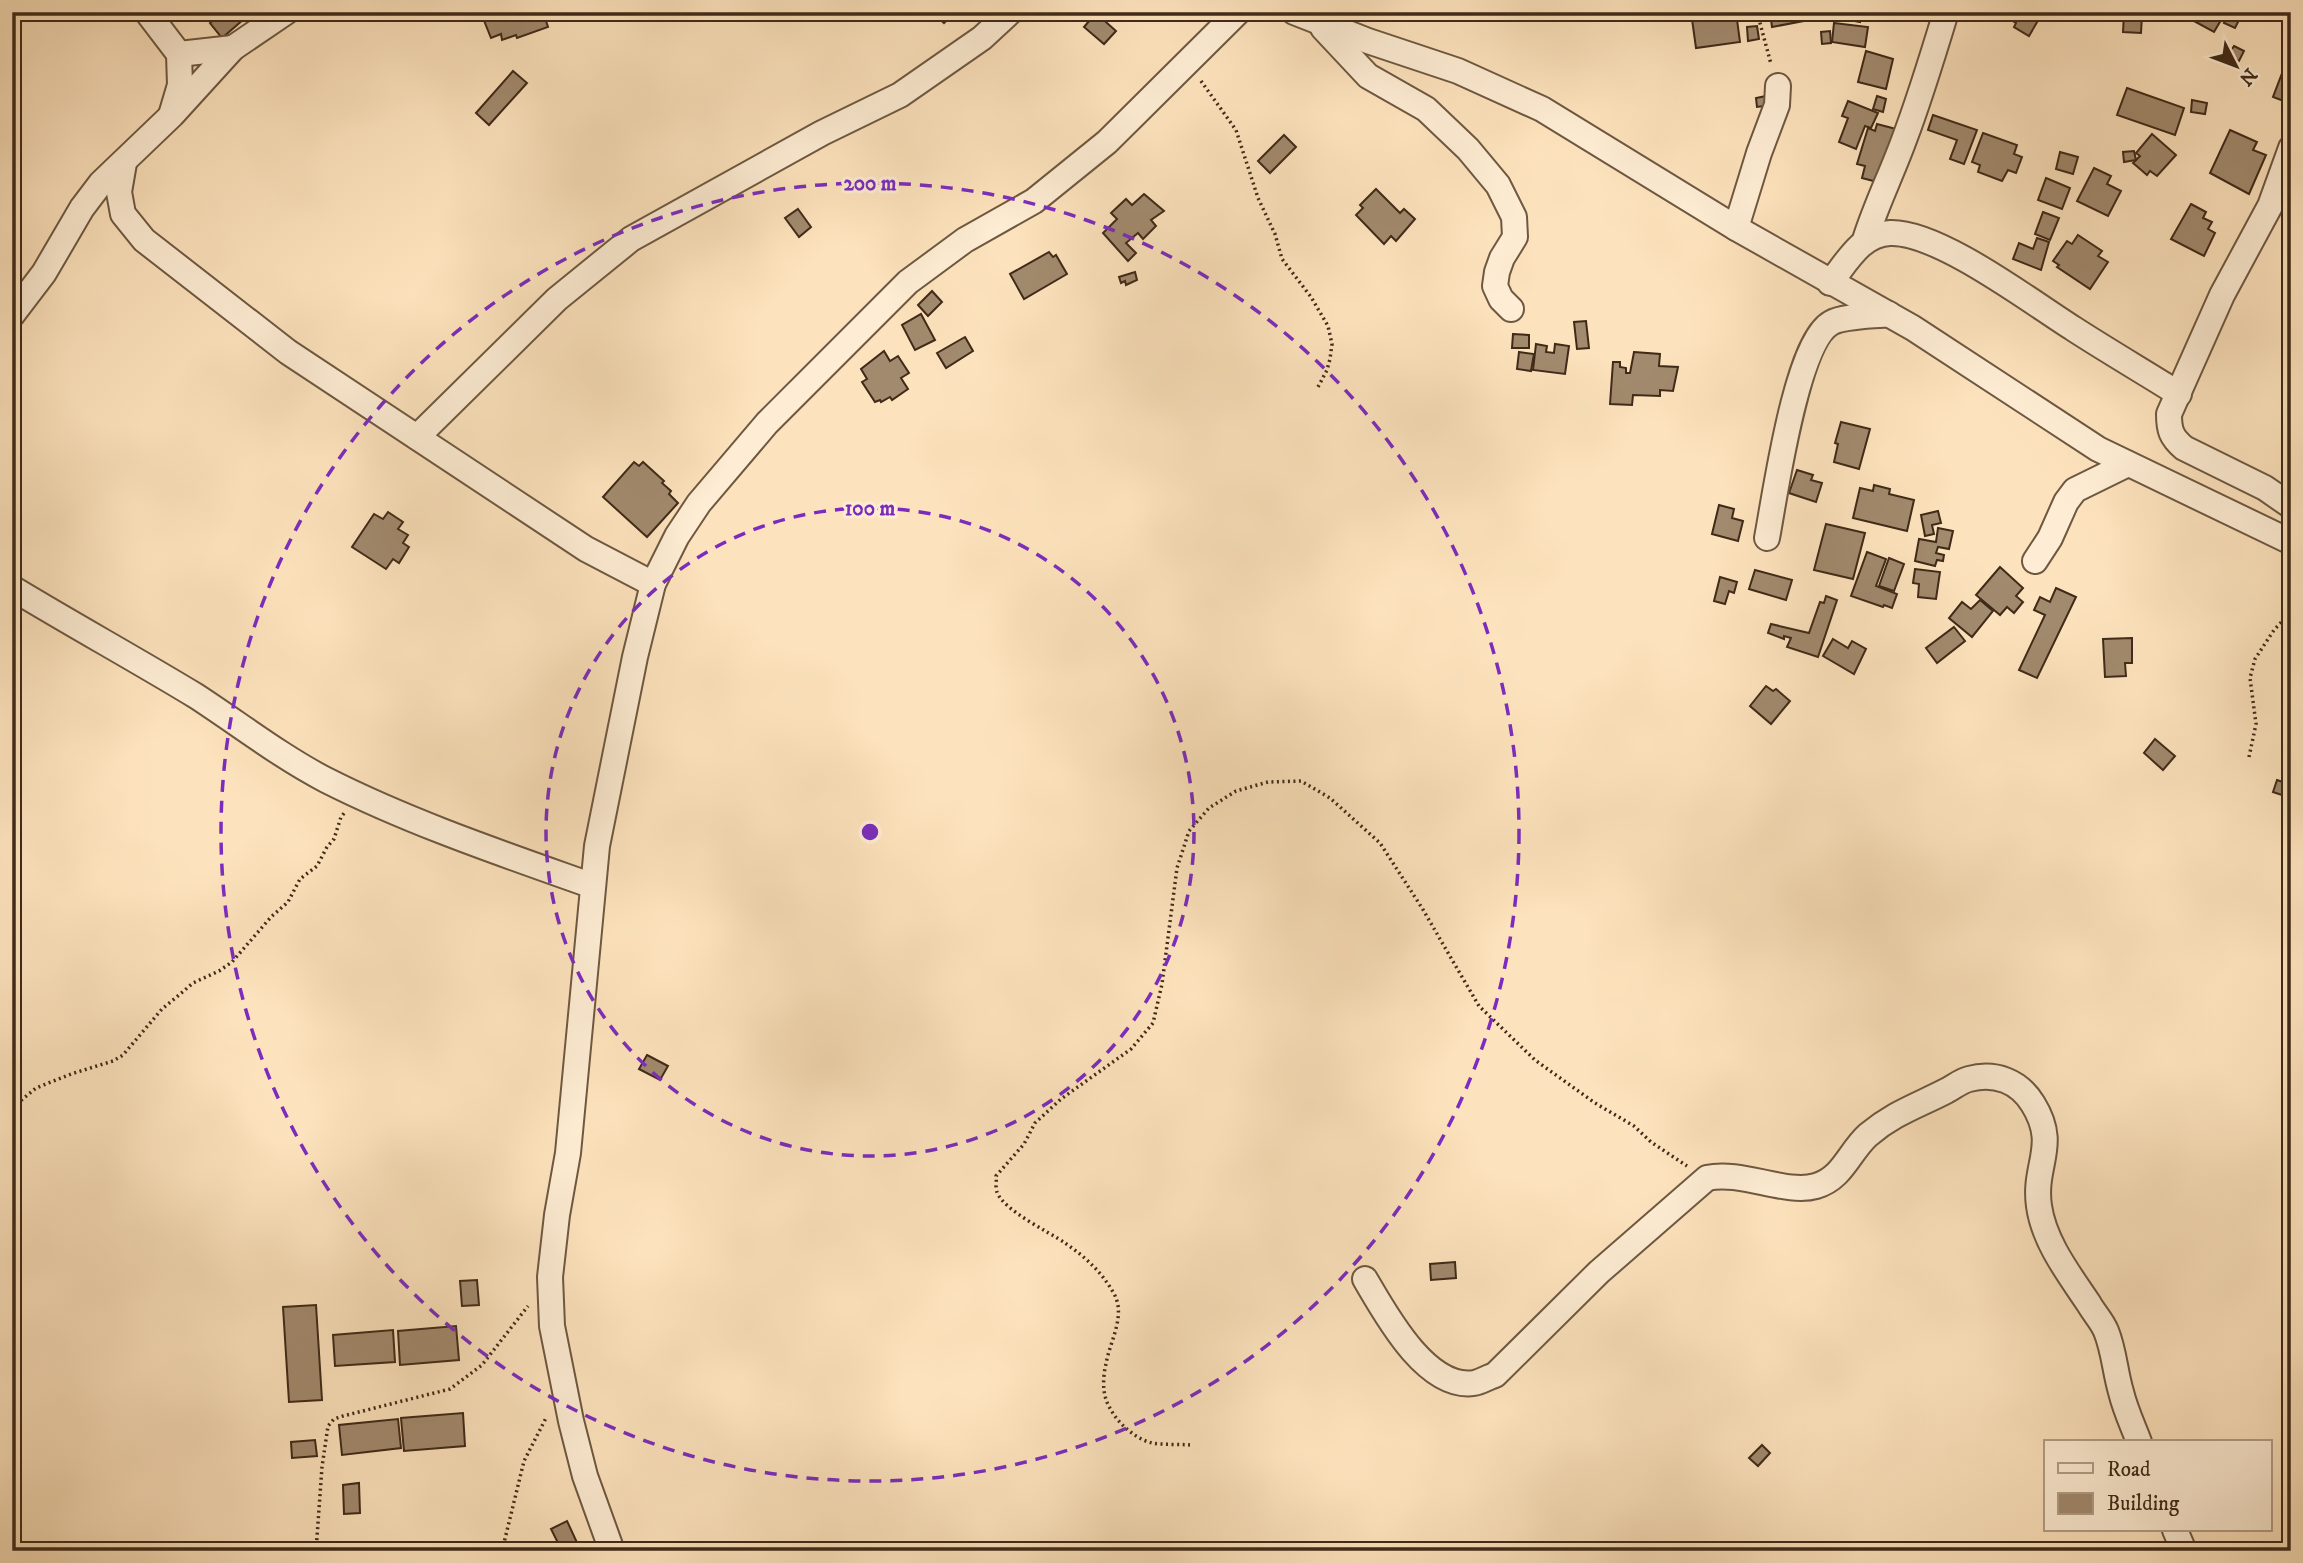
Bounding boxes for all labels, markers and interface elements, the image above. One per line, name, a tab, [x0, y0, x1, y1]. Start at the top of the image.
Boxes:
north arrow	[2202, 32, 2272, 102]
text: N	[2233, 63, 2261, 90]
text: 200 m	[843, 171, 897, 197]
text: 100 m	[845, 496, 895, 522]
centre of rings	[858, 820, 882, 844]
legend	[2044, 1440, 2272, 1532]
text: Road	[2107, 1457, 2151, 1483]
text: Building	[2107, 1491, 2180, 1517]

